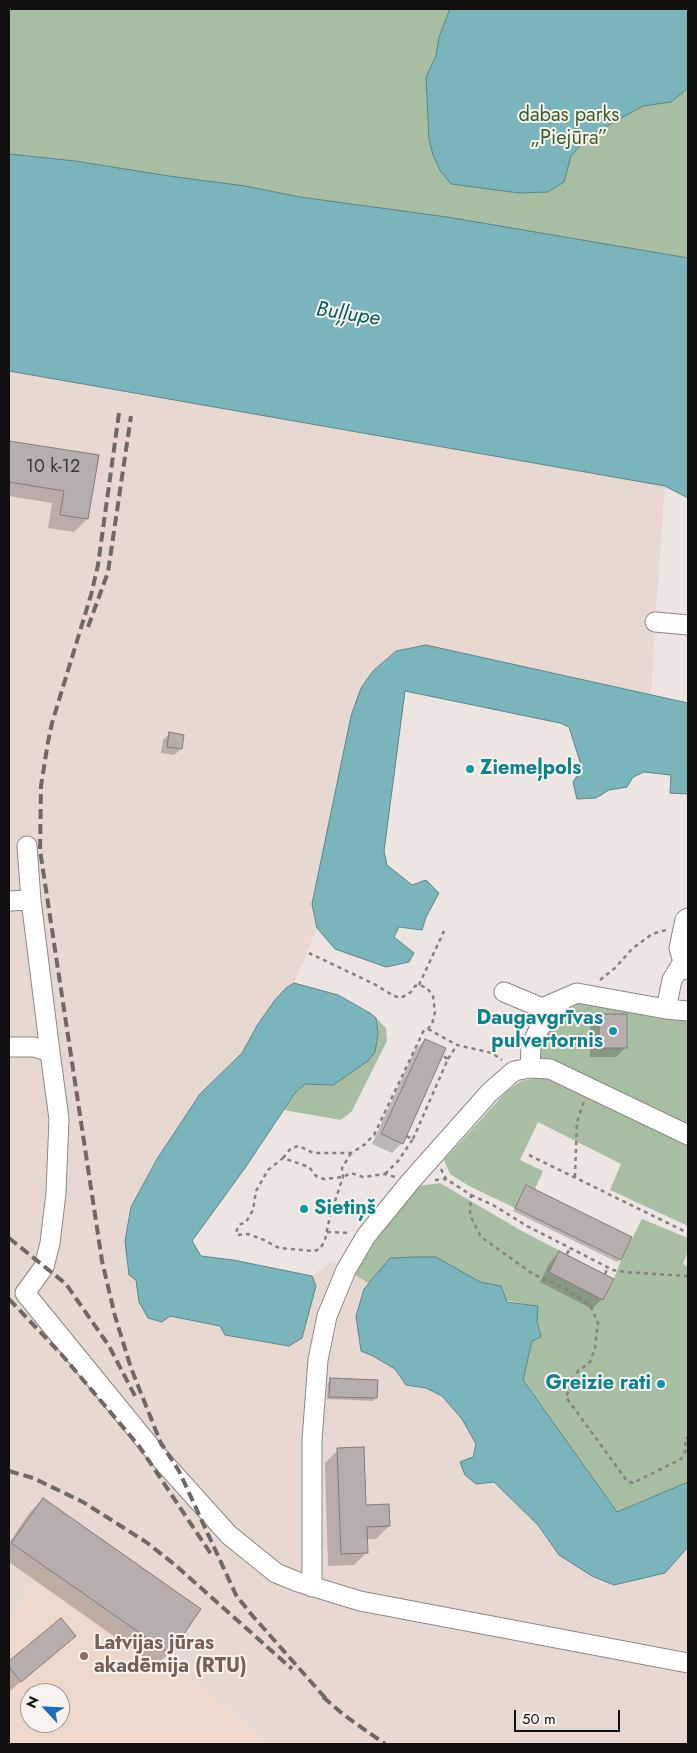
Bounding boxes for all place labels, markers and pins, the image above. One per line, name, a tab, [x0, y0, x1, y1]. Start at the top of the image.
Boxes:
place label: Ziemeļpols	[480, 757, 581, 781]
marker: Ziemeļpols	[464, 763, 476, 775]
place label: Daugavgrīvas pulvertornis	[477, 1007, 603, 1054]
marker: Daugavgrīvas pulvertornis	[607, 1025, 619, 1037]
place label: Sietiņš	[314, 1197, 376, 1221]
marker: Sietiņš	[298, 1203, 310, 1215]
place label: Greizie rati	[546, 1372, 651, 1396]
marker: Greizie rati	[655, 1378, 667, 1390]
place label: Latvijas jūras akadēmija (RTU)	[94, 1632, 247, 1679]
marker: Latvijas jūras akadēmija (RTU)	[78, 1650, 90, 1662]

